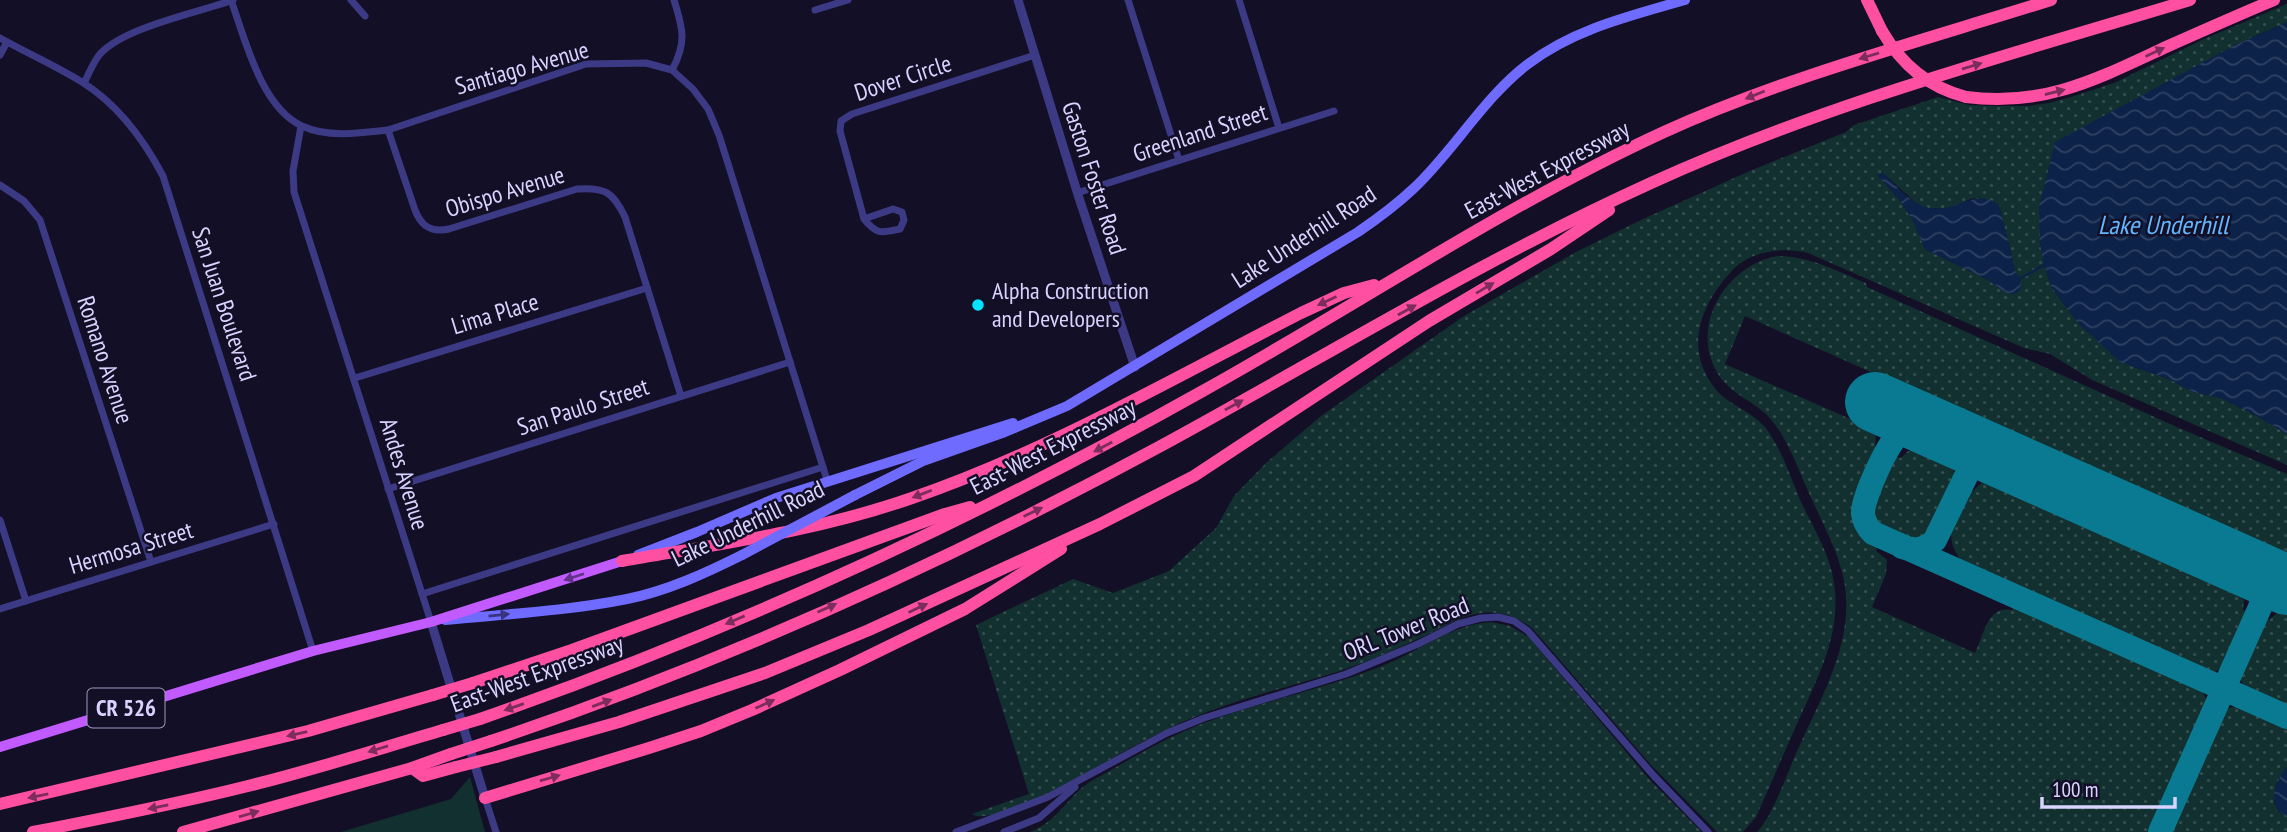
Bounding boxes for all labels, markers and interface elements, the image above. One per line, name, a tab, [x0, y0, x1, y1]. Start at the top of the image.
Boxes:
street label: Santiago Avenue	[451, 34, 592, 101]
one-way arrow	[2145, 46, 2166, 57]
street label: Dover Circle	[850, 47, 955, 108]
one-way arrow	[1858, 52, 1879, 62]
one-way arrow	[1962, 61, 1983, 71]
one-way arrow	[2044, 86, 2066, 97]
one-way arrow	[1745, 89, 1766, 100]
street label: Greenland Street	[1129, 96, 1271, 169]
street label: Gaston Foster Road	[1055, 97, 1134, 258]
street label: East-West Expressway	[1459, 113, 1634, 226]
street label: Obispo Avenue	[442, 159, 568, 224]
street label: Lake Underhill Road	[1226, 178, 1382, 295]
water label: Lake Underhill	[2098, 208, 2231, 241]
street label: San Juan Boulevard	[185, 223, 264, 385]
place label: Alpha Construction and Developers	[992, 275, 1149, 334]
one-way arrow	[1475, 281, 1494, 294]
street label: Lima Place	[448, 286, 542, 341]
street label: Romano Avenue	[70, 292, 141, 428]
one-way arrow	[1317, 295, 1337, 307]
marker: Alpha Construction and Developers	[970, 297, 986, 313]
one-way arrow	[1397, 304, 1417, 316]
street label: San Paulo Street	[513, 371, 653, 442]
street label: East-West Expressway	[965, 391, 1141, 502]
one-way arrow	[1224, 400, 1244, 411]
street label: Andes Avenue	[373, 414, 436, 534]
one-way arrow	[1092, 440, 1112, 452]
street label: Lake Underhill Road	[666, 473, 829, 574]
one-way arrow	[912, 488, 933, 499]
one-way arrow	[1023, 506, 1043, 517]
street label: Hermosa Street	[65, 514, 197, 581]
one-way arrow	[563, 572, 584, 582]
street label: ORL Tower Road	[1338, 589, 1473, 668]
one-way arrow	[817, 602, 837, 614]
one-way arrow	[907, 602, 928, 613]
one-way arrow	[488, 609, 510, 620]
one-way arrow	[724, 614, 745, 625]
street label: East-West Expressway	[446, 628, 628, 719]
road number: CR 526	[88, 688, 164, 728]
one-way arrow	[591, 697, 612, 708]
one-way arrow	[755, 698, 775, 710]
one-way arrow	[503, 702, 524, 713]
one-way arrow	[286, 729, 308, 740]
one-way arrow	[367, 745, 388, 755]
scale bar	[2042, 766, 2175, 810]
one-way arrow	[540, 772, 561, 782]
text: 100 m	[2052, 776, 2098, 803]
one-way arrow	[27, 791, 49, 802]
one-way arrow	[147, 801, 169, 812]
one-way arrow	[239, 808, 260, 818]

